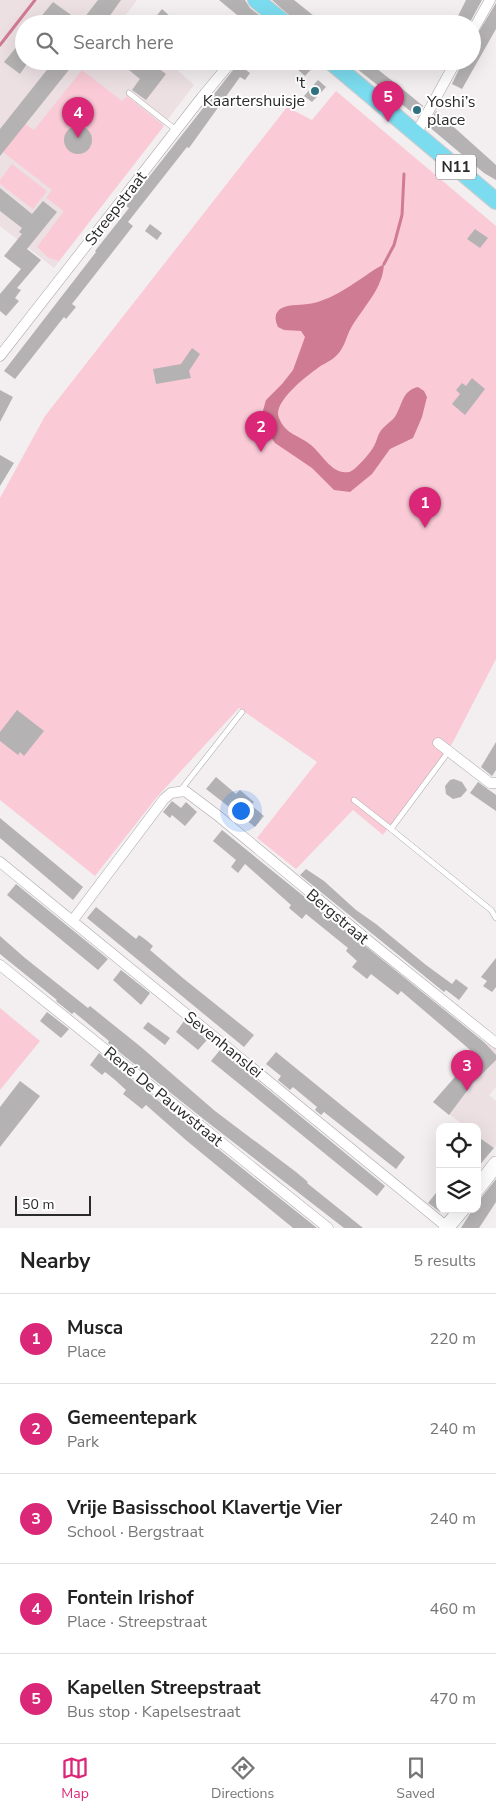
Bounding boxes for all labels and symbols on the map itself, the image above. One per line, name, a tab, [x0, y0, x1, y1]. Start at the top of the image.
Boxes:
place label: 't Kaartershuisje	[203, 72, 305, 112]
pin: 5	[372, 81, 404, 122]
marker: 't Kaartershuisje	[309, 85, 321, 97]
place label: Yoshi’s place	[426, 91, 476, 131]
pin: 4	[62, 97, 94, 138]
marker: Yoshi’s place	[411, 104, 423, 116]
road number: N11	[436, 154, 476, 180]
street label: Streepstraat	[80, 167, 152, 250]
pin: 2	[245, 411, 277, 452]
pin: 1	[409, 487, 441, 528]
your location	[228, 798, 254, 824]
street label: Bergstraat	[301, 884, 374, 950]
street label: Sevenhanslei	[179, 1006, 267, 1083]
street label: René De Pauwstraat	[99, 1042, 228, 1152]
pin: 3	[451, 1050, 483, 1091]
scale bar	[15, 1193, 91, 1216]

